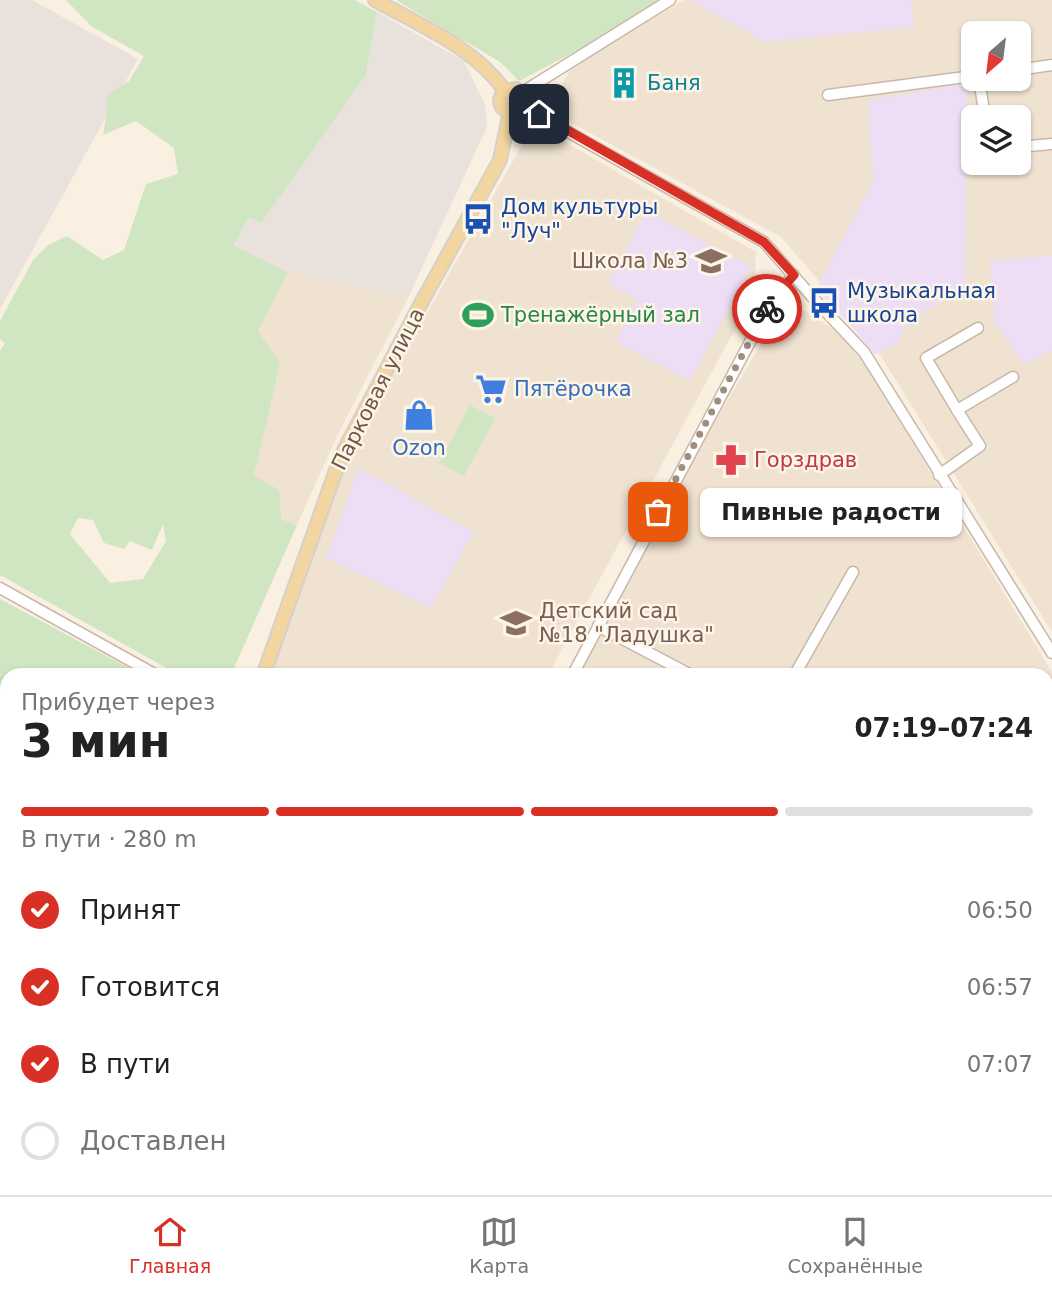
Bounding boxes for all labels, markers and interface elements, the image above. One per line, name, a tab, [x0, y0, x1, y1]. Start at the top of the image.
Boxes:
north arrow	[961, 21, 1031, 91]
map controls	[961, 21, 1031, 175]
building icon: Баня	[607, 66, 641, 100]
place label: Баня	[647, 71, 701, 95]
pin	[509, 84, 569, 144]
icon: home	[520, 95, 558, 133]
button: layers	[961, 105, 1031, 175]
place label: Дом культуры "Луч"	[501, 195, 658, 243]
bus stop icon: Дом культуры "Луч"	[461, 202, 495, 236]
school or university icon: Школа №3	[694, 244, 728, 278]
place label: Школа №3	[572, 249, 688, 273]
courier	[732, 274, 802, 344]
place label: Музыкальная школа	[847, 279, 996, 327]
bus stop icon: Музыкальная школа	[807, 286, 841, 320]
icon: bike	[748, 290, 786, 328]
sports icon: Тренажёрный зал	[461, 298, 495, 332]
place label: Тренажёрный зал	[500, 303, 700, 327]
street label: Парковая улица	[327, 304, 429, 474]
supermarket icon: Пятёрочка	[474, 372, 508, 406]
place label: Пятёрочка	[514, 377, 632, 401]
shop icon: Ozon	[402, 398, 436, 432]
place label: Ozon	[392, 436, 446, 460]
pharmacy icon: Горздрав	[714, 443, 748, 477]
place label: Горздрав	[754, 448, 857, 472]
pin	[628, 482, 688, 542]
callout: Пивные радости	[700, 488, 962, 536]
icon: bag	[639, 493, 677, 531]
text: Пивные радости	[721, 499, 941, 525]
place label: Детский сад №18 "Ладушка"	[539, 599, 714, 647]
school or university icon: Детский сад №18 "Ладушка"	[499, 606, 533, 640]
text: Прибудет через	[21, 689, 215, 715]
text: 07:19–07:24	[854, 713, 1033, 743]
text: 3 мин	[21, 714, 171, 768]
text: В пути · 280 m	[21, 826, 197, 852]
icon: check	[21, 891, 59, 929]
text: Принят	[80, 895, 181, 925]
text: 06:50	[967, 897, 1033, 923]
icon: check	[21, 968, 59, 1006]
text: Готовится	[80, 972, 220, 1002]
text: 06:57	[967, 974, 1033, 1000]
icon: check	[21, 1045, 59, 1083]
text: В пути	[80, 1049, 171, 1079]
text: 07:07	[967, 1051, 1033, 1077]
text: Доставлен	[80, 1126, 227, 1156]
tab: Главная	[129, 1213, 211, 1277]
tab: Карта	[469, 1213, 529, 1277]
tab: Сохранённые	[787, 1213, 923, 1277]

